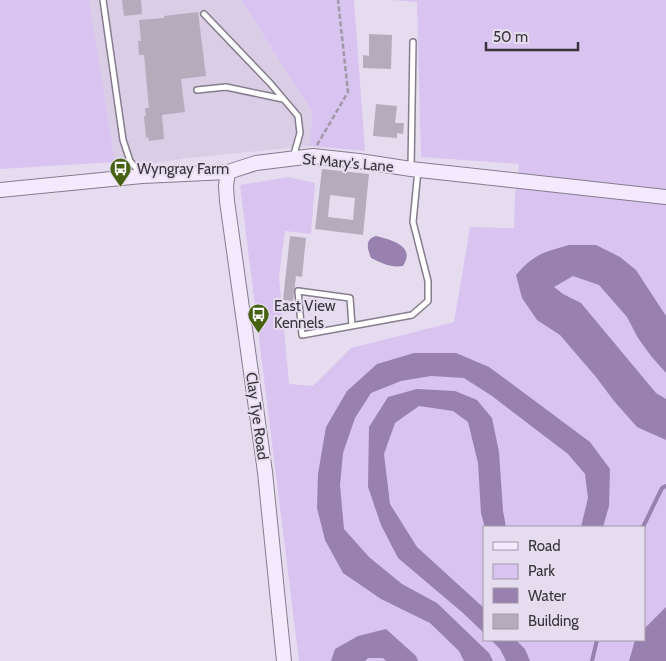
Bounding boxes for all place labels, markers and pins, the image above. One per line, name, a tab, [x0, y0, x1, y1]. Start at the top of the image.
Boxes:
bus stop icon: Wyngray Farm	[109, 157, 133, 188]
place label: Wyngray Farm	[137, 160, 229, 178]
place label: East View Kennels	[274, 297, 336, 332]
bus stop icon: East View Kennels	[246, 303, 270, 334]

